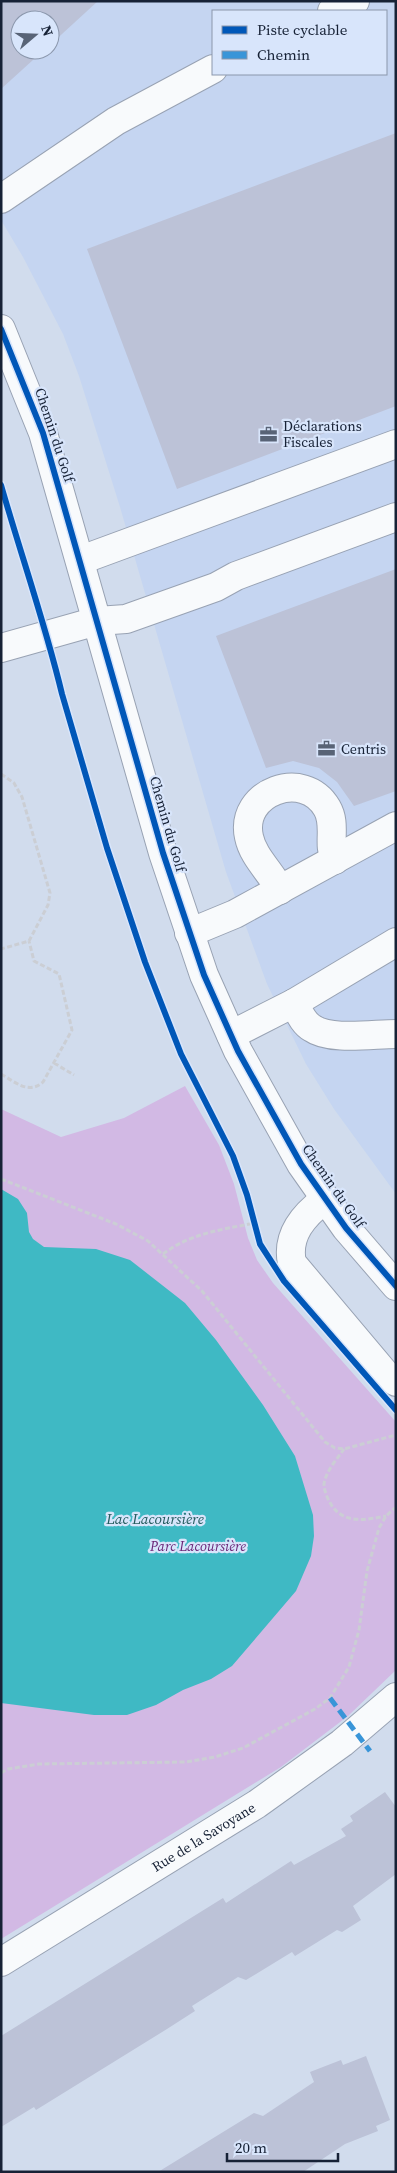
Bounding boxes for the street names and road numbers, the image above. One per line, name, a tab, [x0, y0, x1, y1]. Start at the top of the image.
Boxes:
street label: Chemin du Golf	[30, 385, 80, 486]
street label: Chemin du Golf	[145, 774, 191, 875]
street label: Chemin du Golf	[298, 1140, 371, 1233]
street label: Rue de la Savoyane	[148, 1797, 259, 1877]

